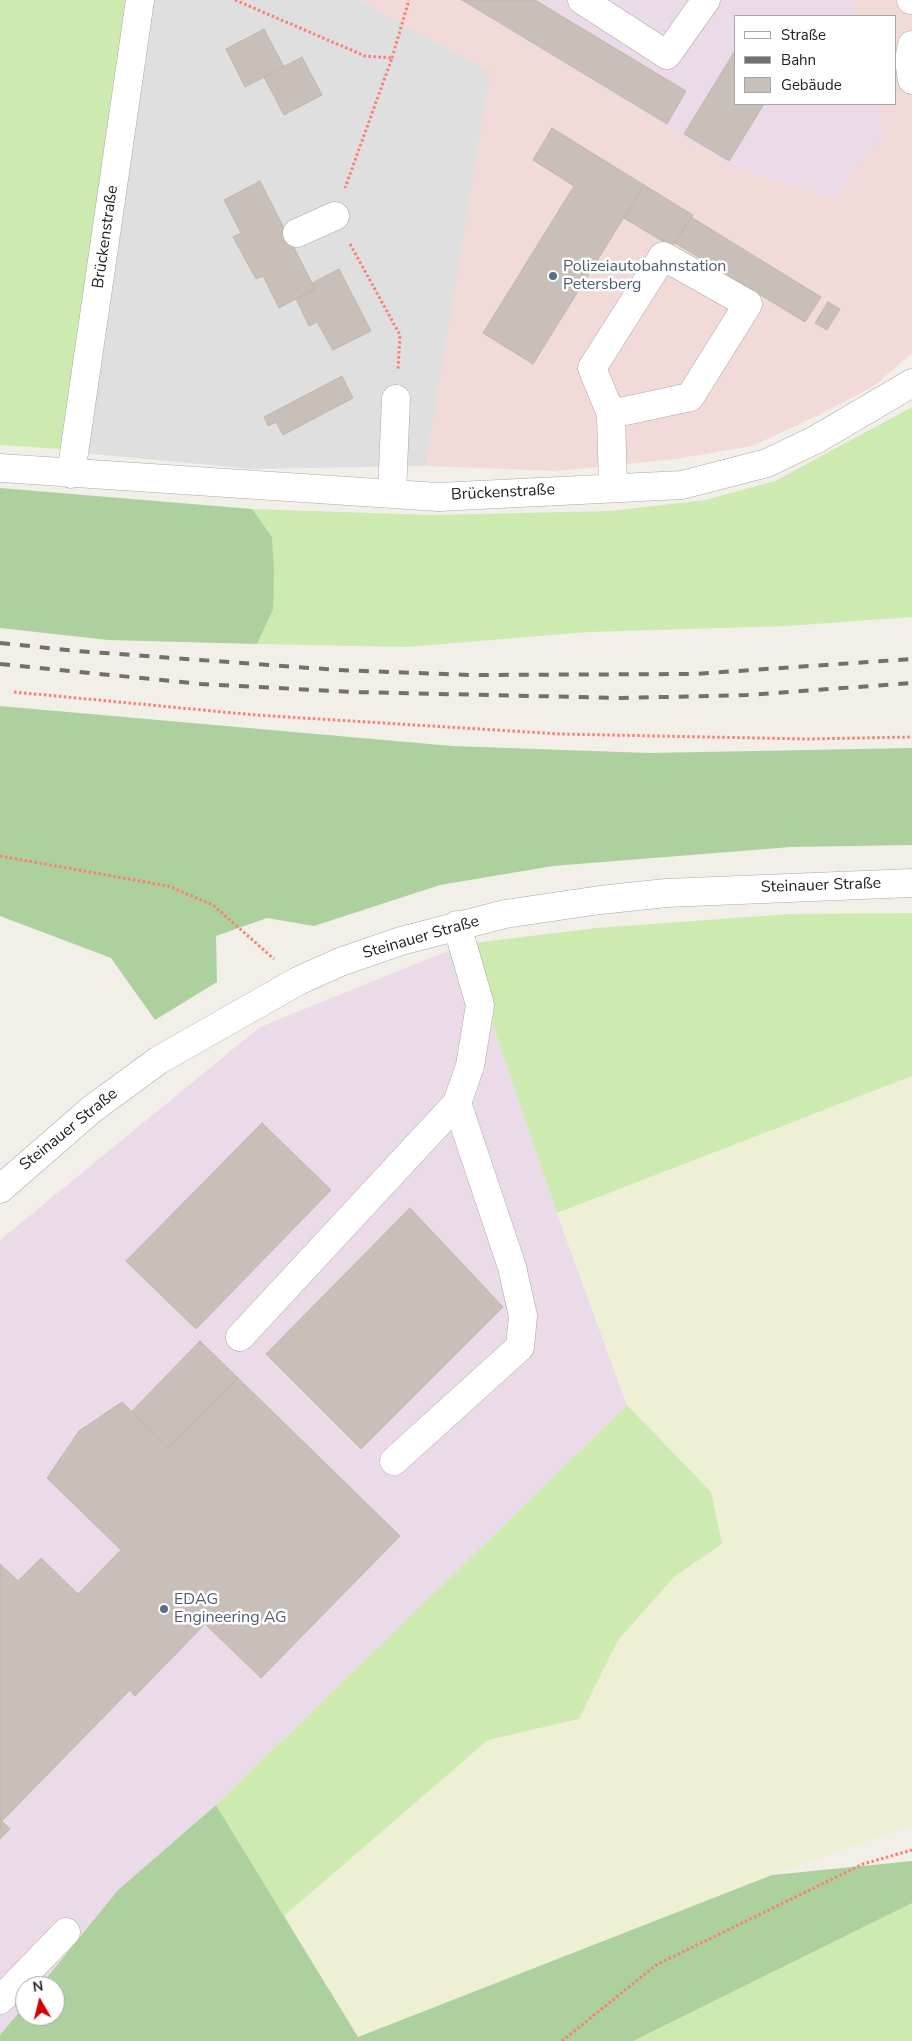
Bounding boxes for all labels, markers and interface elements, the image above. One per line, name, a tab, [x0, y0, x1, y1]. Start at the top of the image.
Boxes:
legend	[734, 15, 897, 105]
text: Straße	[781, 25, 826, 45]
text: Bahn	[781, 50, 816, 70]
text: Gebäude	[781, 75, 842, 95]
street label: Brückenstraße	[89, 184, 123, 290]
place label: Polizeiautobahnstation Petersberg	[563, 257, 726, 295]
marker: Polizeiautobahnstation Petersberg	[547, 270, 559, 282]
street label: Brückenstraße	[451, 481, 555, 505]
street label: Steinauer Straße	[761, 874, 881, 898]
street label: Steinauer Straße	[361, 912, 481, 964]
street label: Steinauer Straße	[16, 1085, 122, 1175]
place label: EDAG Engineering AG	[174, 1590, 287, 1628]
marker: EDAG Engineering AG	[158, 1603, 170, 1615]
north arrow	[15, 1976, 65, 2026]
text: N	[31, 1977, 44, 1997]

